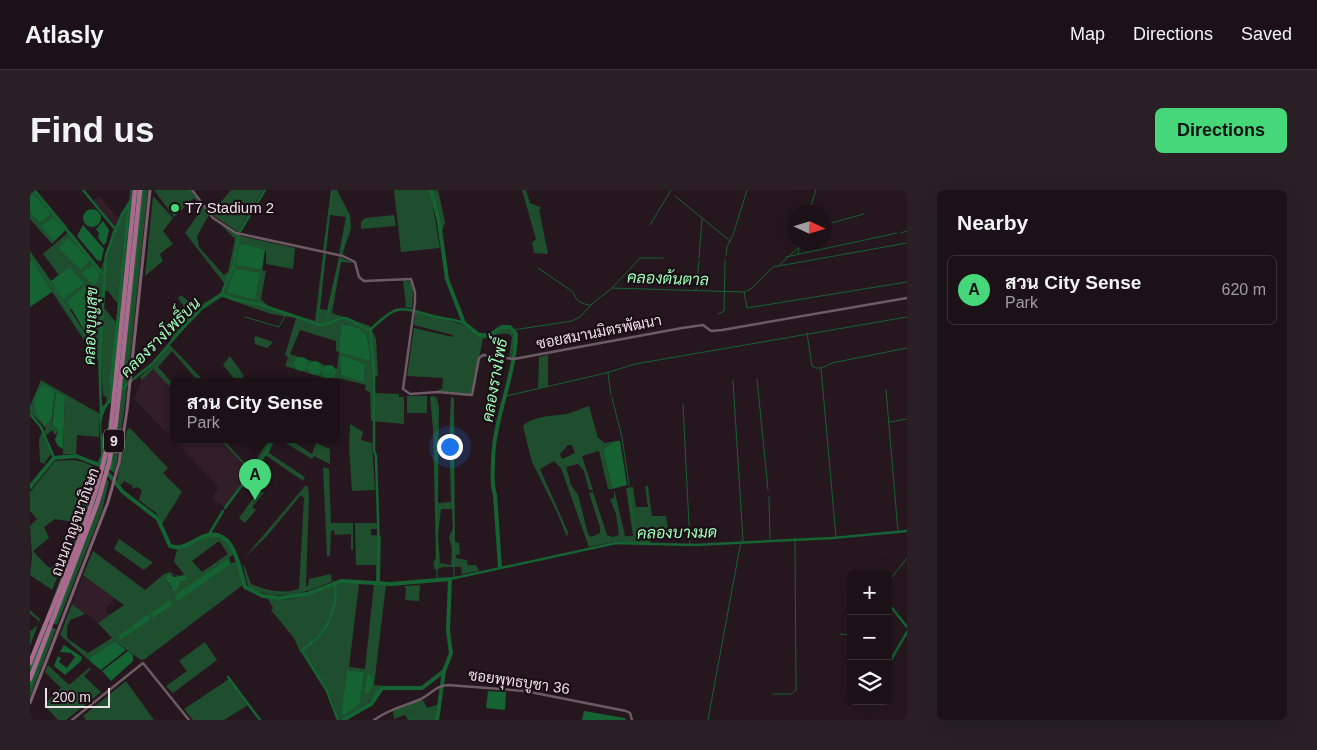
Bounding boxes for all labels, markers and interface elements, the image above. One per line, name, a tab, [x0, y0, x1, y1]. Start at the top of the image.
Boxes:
text: Atlasly	[25, 21, 104, 48]
text: Map	[1070, 24, 1105, 44]
text: Directions	[1133, 24, 1213, 44]
text: Saved	[1241, 24, 1292, 44]
button: Directions	[1155, 108, 1287, 153]
text: Find us	[30, 110, 154, 149]
place label: T7 Stadium 2	[185, 199, 274, 216]
marker: T7 Stadium 2	[169, 202, 181, 214]
north arrow	[787, 205, 832, 250]
text: Nearby	[957, 211, 1028, 234]
water label: คลองต้นตาล	[627, 266, 709, 288]
text: สวน City Sense	[1005, 272, 1141, 293]
text: A	[968, 281, 980, 298]
text: 620 m	[1222, 281, 1266, 298]
water label: คลองบุญสุข	[81, 286, 103, 365]
water label: คลองรางโพธิ์บน	[113, 290, 204, 381]
text: Park	[1005, 294, 1038, 311]
street label: ซอยสมานมิตรพัฒนา	[535, 311, 663, 352]
water label: คลองรางโพธิ์	[473, 333, 511, 423]
popup	[170, 378, 340, 443]
text: สวน City Sense	[187, 392, 323, 413]
text: Park	[187, 414, 220, 431]
road number: 9	[104, 430, 124, 452]
your location	[437, 434, 463, 460]
pin: A	[239, 459, 271, 500]
street label: ถนนกาญจนาภิเษก	[47, 465, 103, 579]
water label: คลองบางมด	[637, 523, 717, 542]
map controls	[847, 570, 892, 705]
button: +	[847, 570, 892, 615]
button: −	[847, 615, 892, 660]
button: layers	[847, 660, 892, 705]
street label: ซอยพุทธบูชา 36	[467, 666, 571, 700]
scale bar	[45, 685, 110, 708]
text: 200 m	[52, 689, 91, 705]

